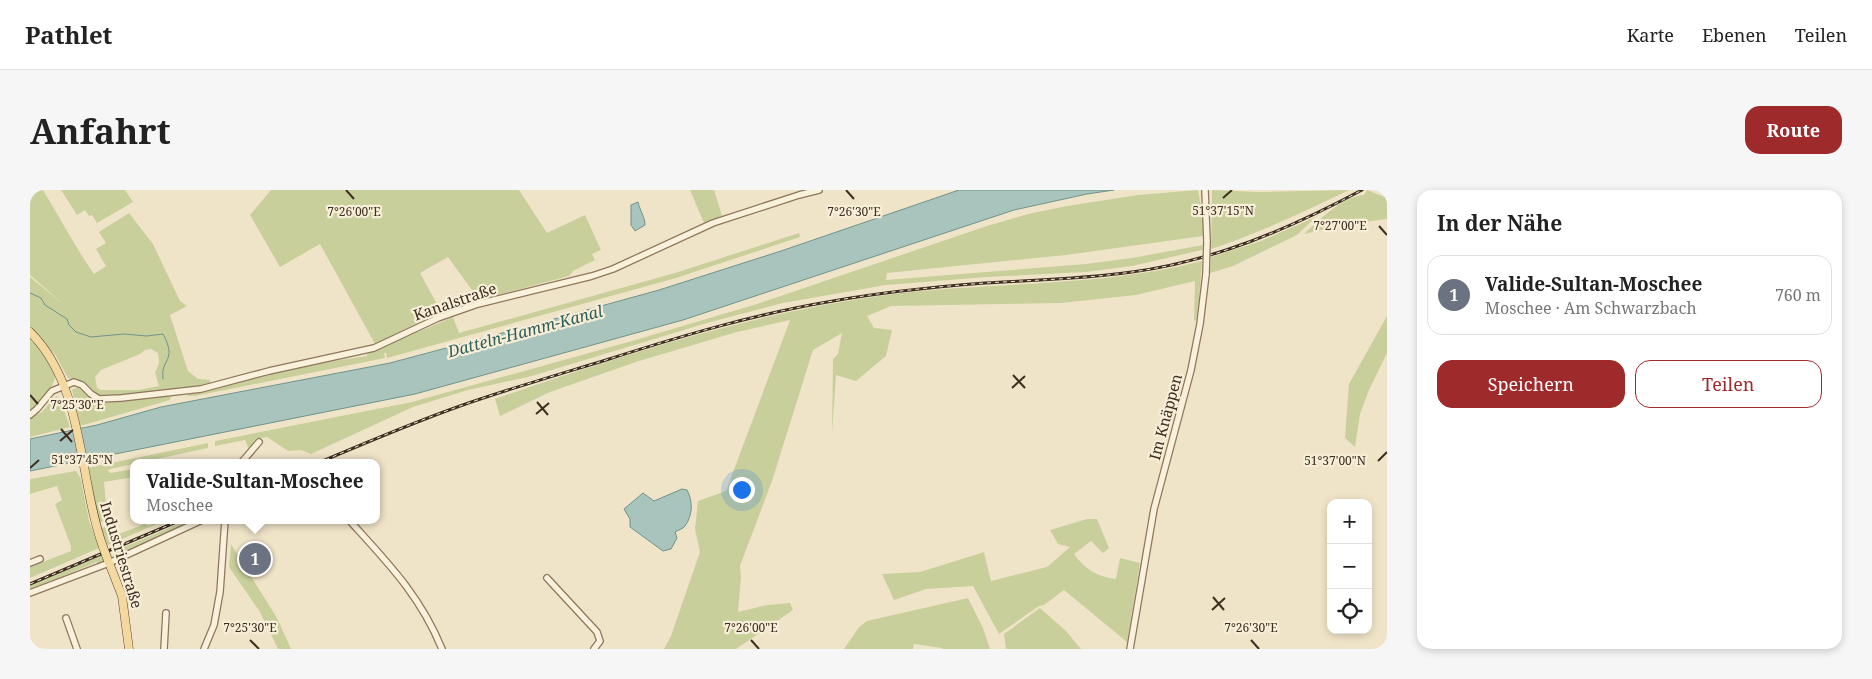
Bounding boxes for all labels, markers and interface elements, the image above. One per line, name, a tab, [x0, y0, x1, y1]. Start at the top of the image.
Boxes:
text: Pathlet	[25, 18, 112, 51]
text: Karte	[1627, 23, 1674, 47]
text: Ebenen	[1702, 23, 1767, 47]
text: Teilen	[1795, 23, 1847, 47]
button: Route	[1745, 106, 1842, 154]
text: Anfahrt	[30, 107, 171, 154]
text: 51°37'15"N	[1192, 202, 1254, 219]
text: 7°26'00"E	[327, 203, 381, 220]
text: 7°26'30"E	[827, 203, 881, 220]
text: In der Nähe	[1437, 209, 1562, 237]
text: 7°27'00"E	[1313, 217, 1367, 234]
text: Valide-Sultan-Moschee	[1485, 271, 1702, 297]
street label: Kanalstraße	[410, 277, 499, 325]
text: 1	[1449, 284, 1459, 306]
text: 760 m	[1775, 284, 1821, 306]
text: Moschee · Am Schwarzbach	[1485, 297, 1697, 319]
water label: Datteln-Hamm-Kanal	[444, 300, 605, 363]
button: Speichern	[1437, 360, 1625, 408]
button: Teilen	[1635, 360, 1822, 408]
street label: Im Knäppen	[1144, 371, 1186, 462]
text: 7°25'30"E	[50, 396, 104, 413]
text: 51°37'45"N	[51, 451, 113, 468]
text: 51°37'00"N	[1304, 452, 1366, 469]
popup	[130, 459, 380, 524]
text: Valide-Sultan-Moschee	[146, 468, 364, 494]
your location	[729, 477, 755, 503]
text: Moschee	[146, 494, 213, 516]
street label: Industriestraße	[96, 499, 148, 611]
map controls	[1327, 499, 1372, 634]
button: +	[1327, 499, 1372, 544]
pin: 1	[239, 540, 271, 578]
button: −	[1327, 544, 1372, 589]
button: locate	[1327, 589, 1372, 634]
text: 7°25'30"E	[223, 619, 277, 636]
text: 7°26'00"E	[724, 619, 778, 636]
text: 7°26'30"E	[1224, 619, 1278, 636]

